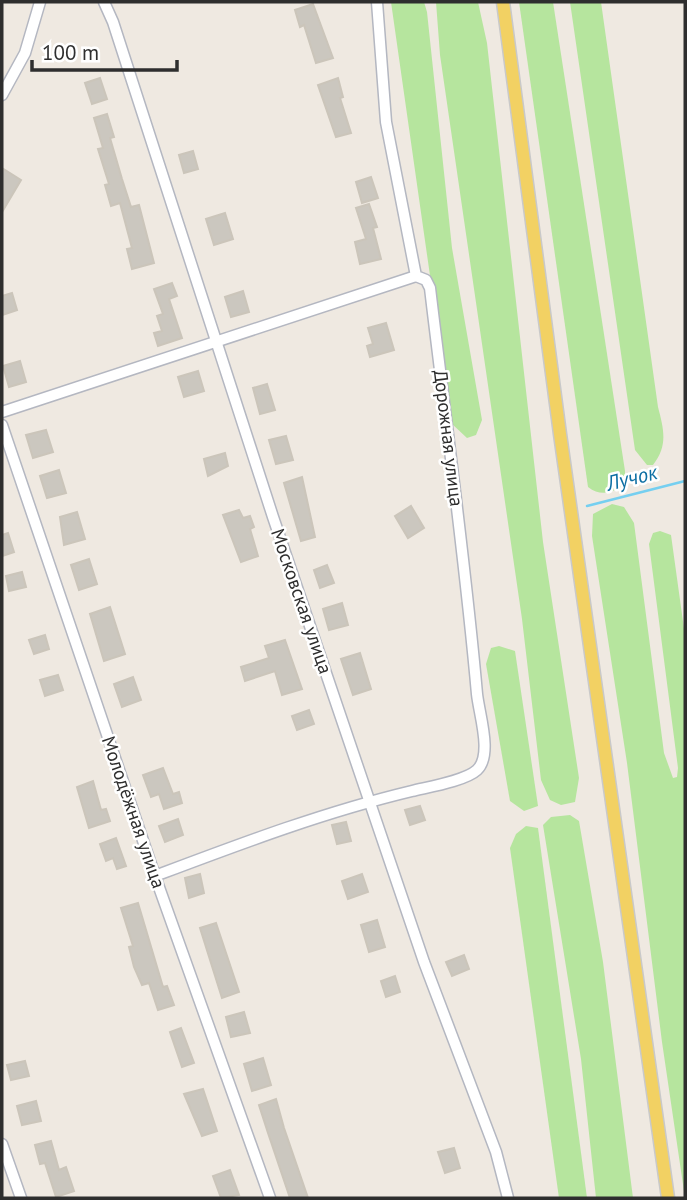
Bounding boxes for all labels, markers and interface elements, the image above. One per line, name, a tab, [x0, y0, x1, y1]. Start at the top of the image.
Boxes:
scale bar	[32, 28, 177, 72]
text: 100 m	[42, 39, 99, 66]
street label: Дорожная улица	[429, 368, 469, 508]
water label: Лучок	[603, 458, 661, 497]
street label: Московская улица	[266, 525, 338, 677]
street label: Молодёжная улица	[97, 733, 171, 891]

